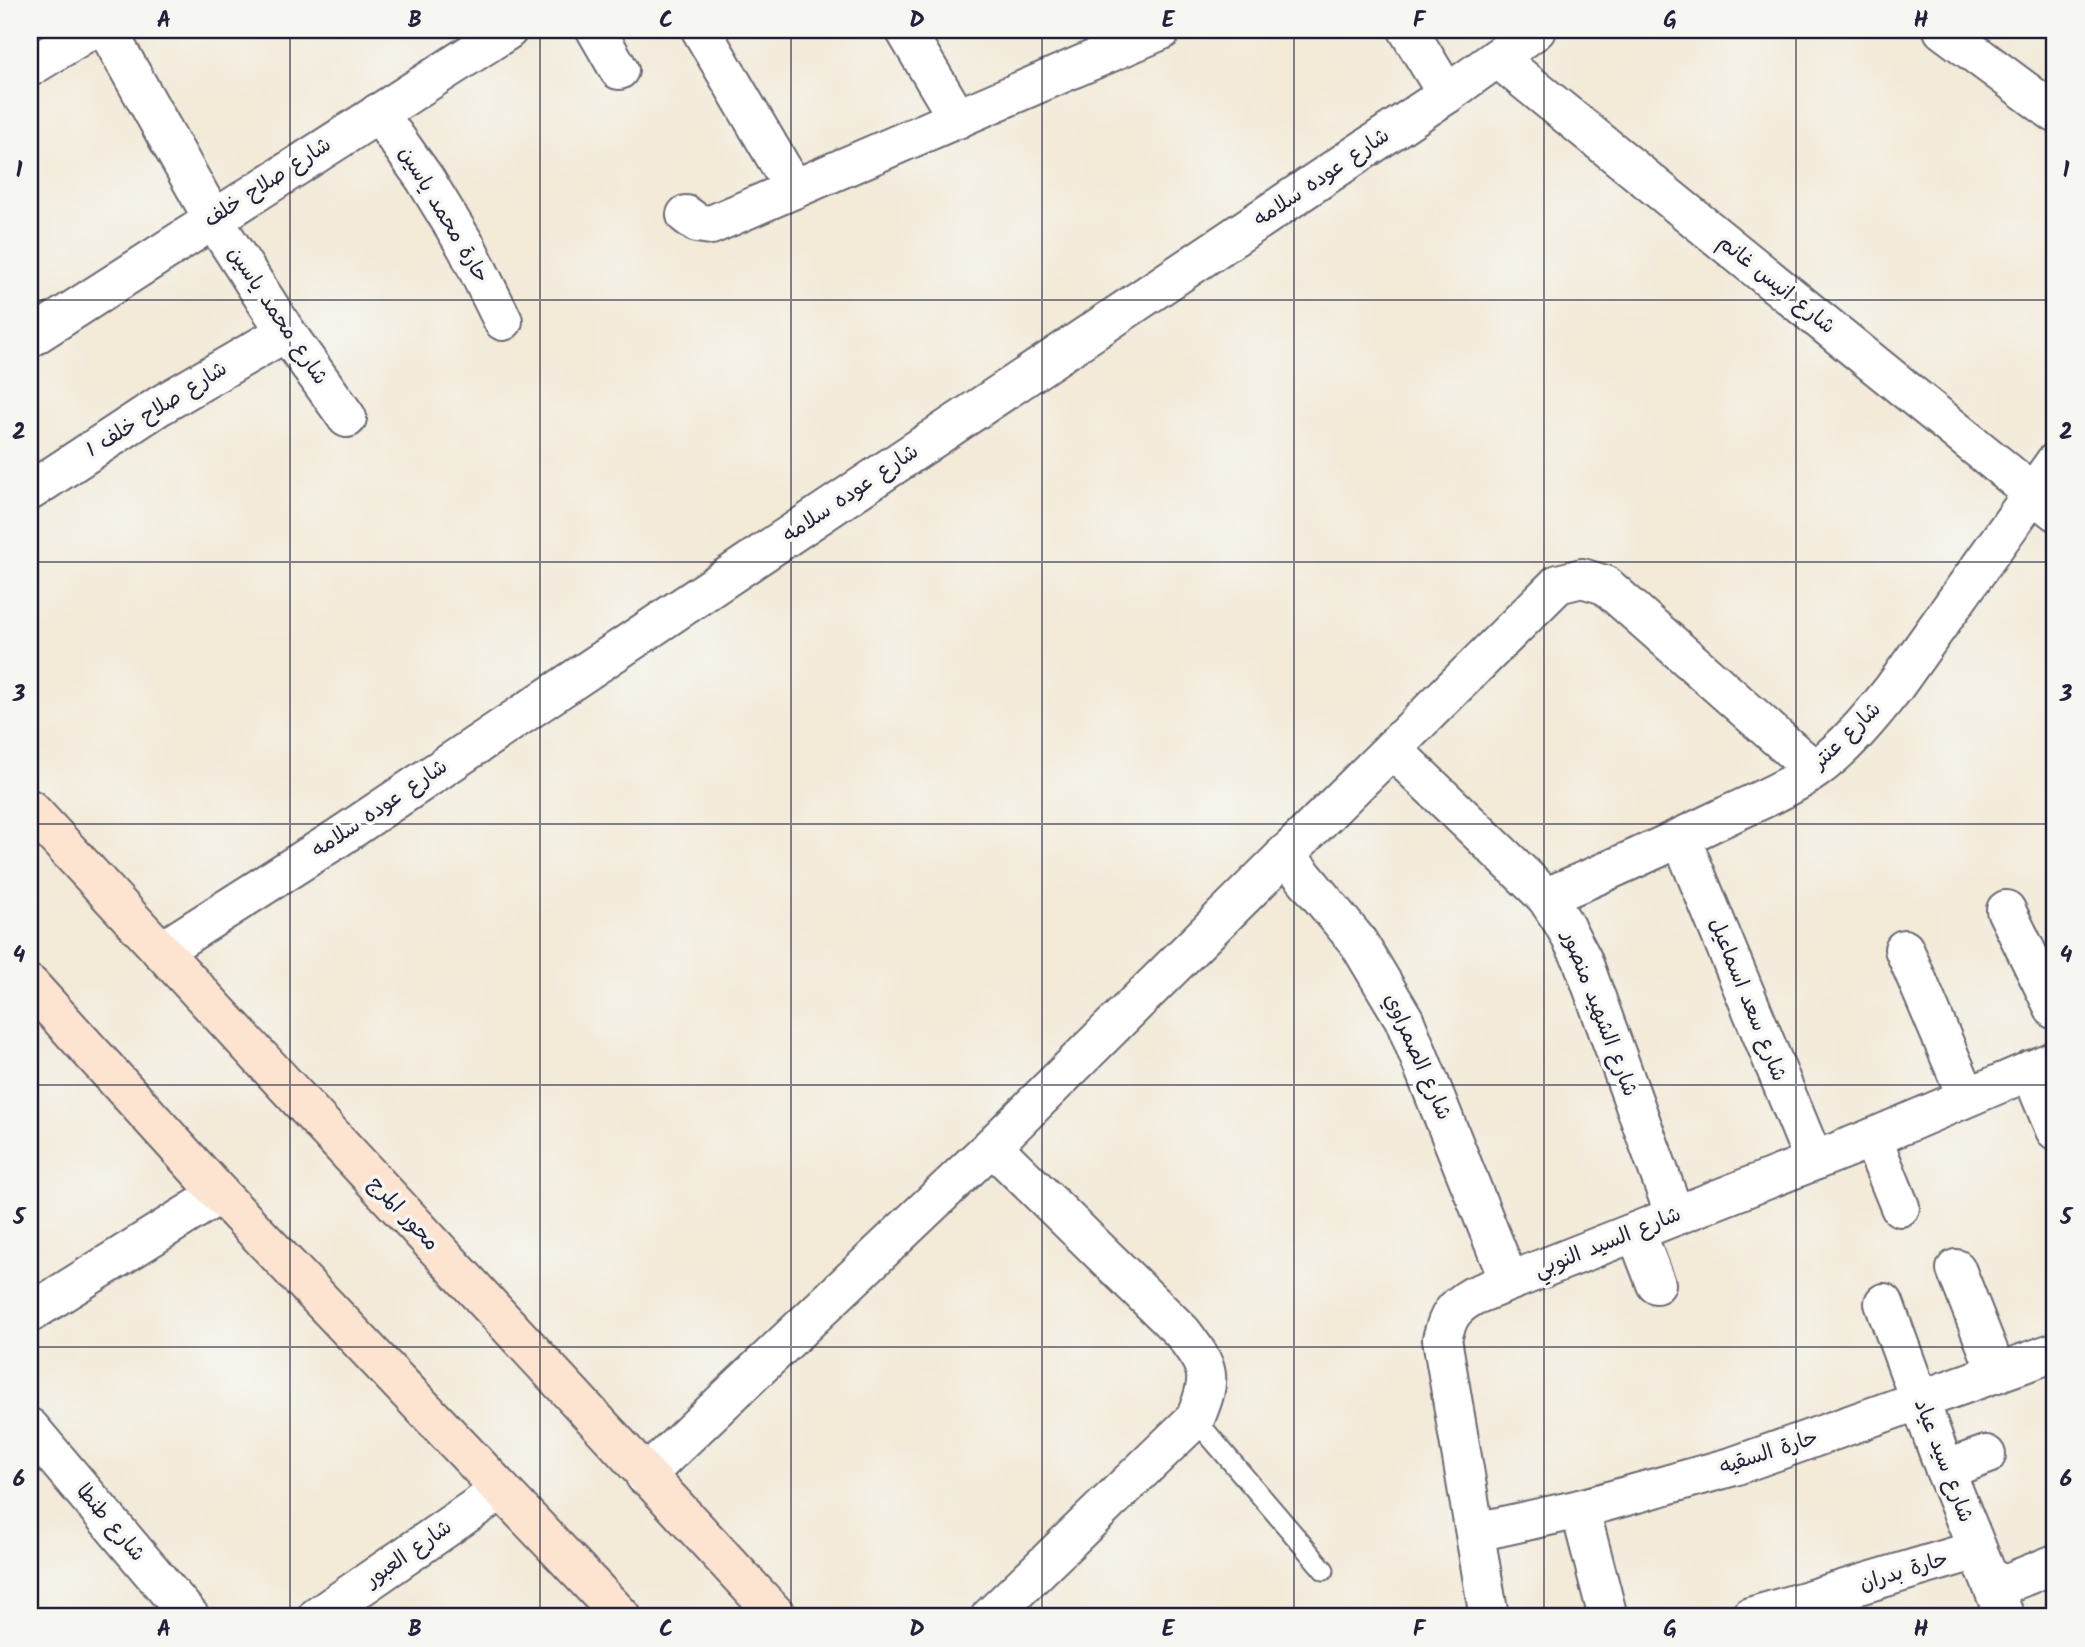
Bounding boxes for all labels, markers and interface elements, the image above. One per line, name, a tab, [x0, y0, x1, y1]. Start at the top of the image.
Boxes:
text: A	[157, 3, 171, 39]
text: B	[408, 3, 422, 39]
text: C	[659, 3, 673, 39]
text: D	[909, 3, 925, 39]
text: E	[1162, 3, 1176, 39]
text: F	[1413, 3, 1427, 39]
text: G	[1663, 3, 1677, 39]
text: H	[1914, 3, 1929, 39]
street label: شارع عوده سلامه	[1247, 120, 1397, 236]
street label: شارع صلاح خلف	[198, 129, 338, 237]
street label: حارة محمد ياسين	[389, 140, 497, 290]
text: 1	[16, 153, 23, 189]
text: 1	[2063, 153, 2070, 189]
street label: شارع انيس غانم	[1710, 227, 1842, 343]
street label: شارع محمد ياسين	[218, 240, 336, 392]
street label: شارع صلاح خلف 1	[80, 353, 234, 467]
text: 2	[12, 415, 26, 451]
text: 2	[2059, 415, 2073, 451]
street label: شارع عوده سلامه	[776, 436, 926, 552]
text: 3	[12, 677, 26, 713]
text: 3	[2059, 677, 2073, 713]
street label: شارع عنتر	[1803, 694, 1889, 779]
street label: شارع عوده سلامه	[305, 751, 455, 867]
street label: شارع سعد اسماعيل	[1699, 913, 1795, 1087]
street label: شارع الشهيد منصور	[1552, 925, 1646, 1102]
text: 4	[13, 938, 26, 974]
text: 4	[2060, 938, 2073, 974]
street label: شارع الصمراوي	[1374, 988, 1460, 1126]
street label: محور المرج	[359, 1169, 447, 1259]
street label: شارع السيد النوبي	[1529, 1198, 1687, 1288]
text: 5	[12, 1200, 27, 1236]
text: 5	[2059, 1200, 2074, 1236]
street label: شارع سيد عياد	[1904, 1394, 1982, 1528]
street label: حارة السقيه	[1715, 1422, 1823, 1484]
text: 6	[13, 1462, 25, 1498]
text: 6	[2060, 1462, 2072, 1498]
street label: شارع طنطا	[67, 1476, 153, 1570]
street label: شارع العبور	[357, 1512, 459, 1597]
street label: حارة بدران	[1856, 1543, 1952, 1601]
text: A	[157, 1612, 171, 1647]
text: B	[408, 1612, 422, 1647]
text: C	[659, 1612, 673, 1647]
text: D	[909, 1612, 925, 1647]
text: E	[1162, 1612, 1176, 1647]
text: F	[1413, 1612, 1427, 1647]
text: G	[1663, 1612, 1677, 1647]
text: H	[1914, 1612, 1929, 1647]

